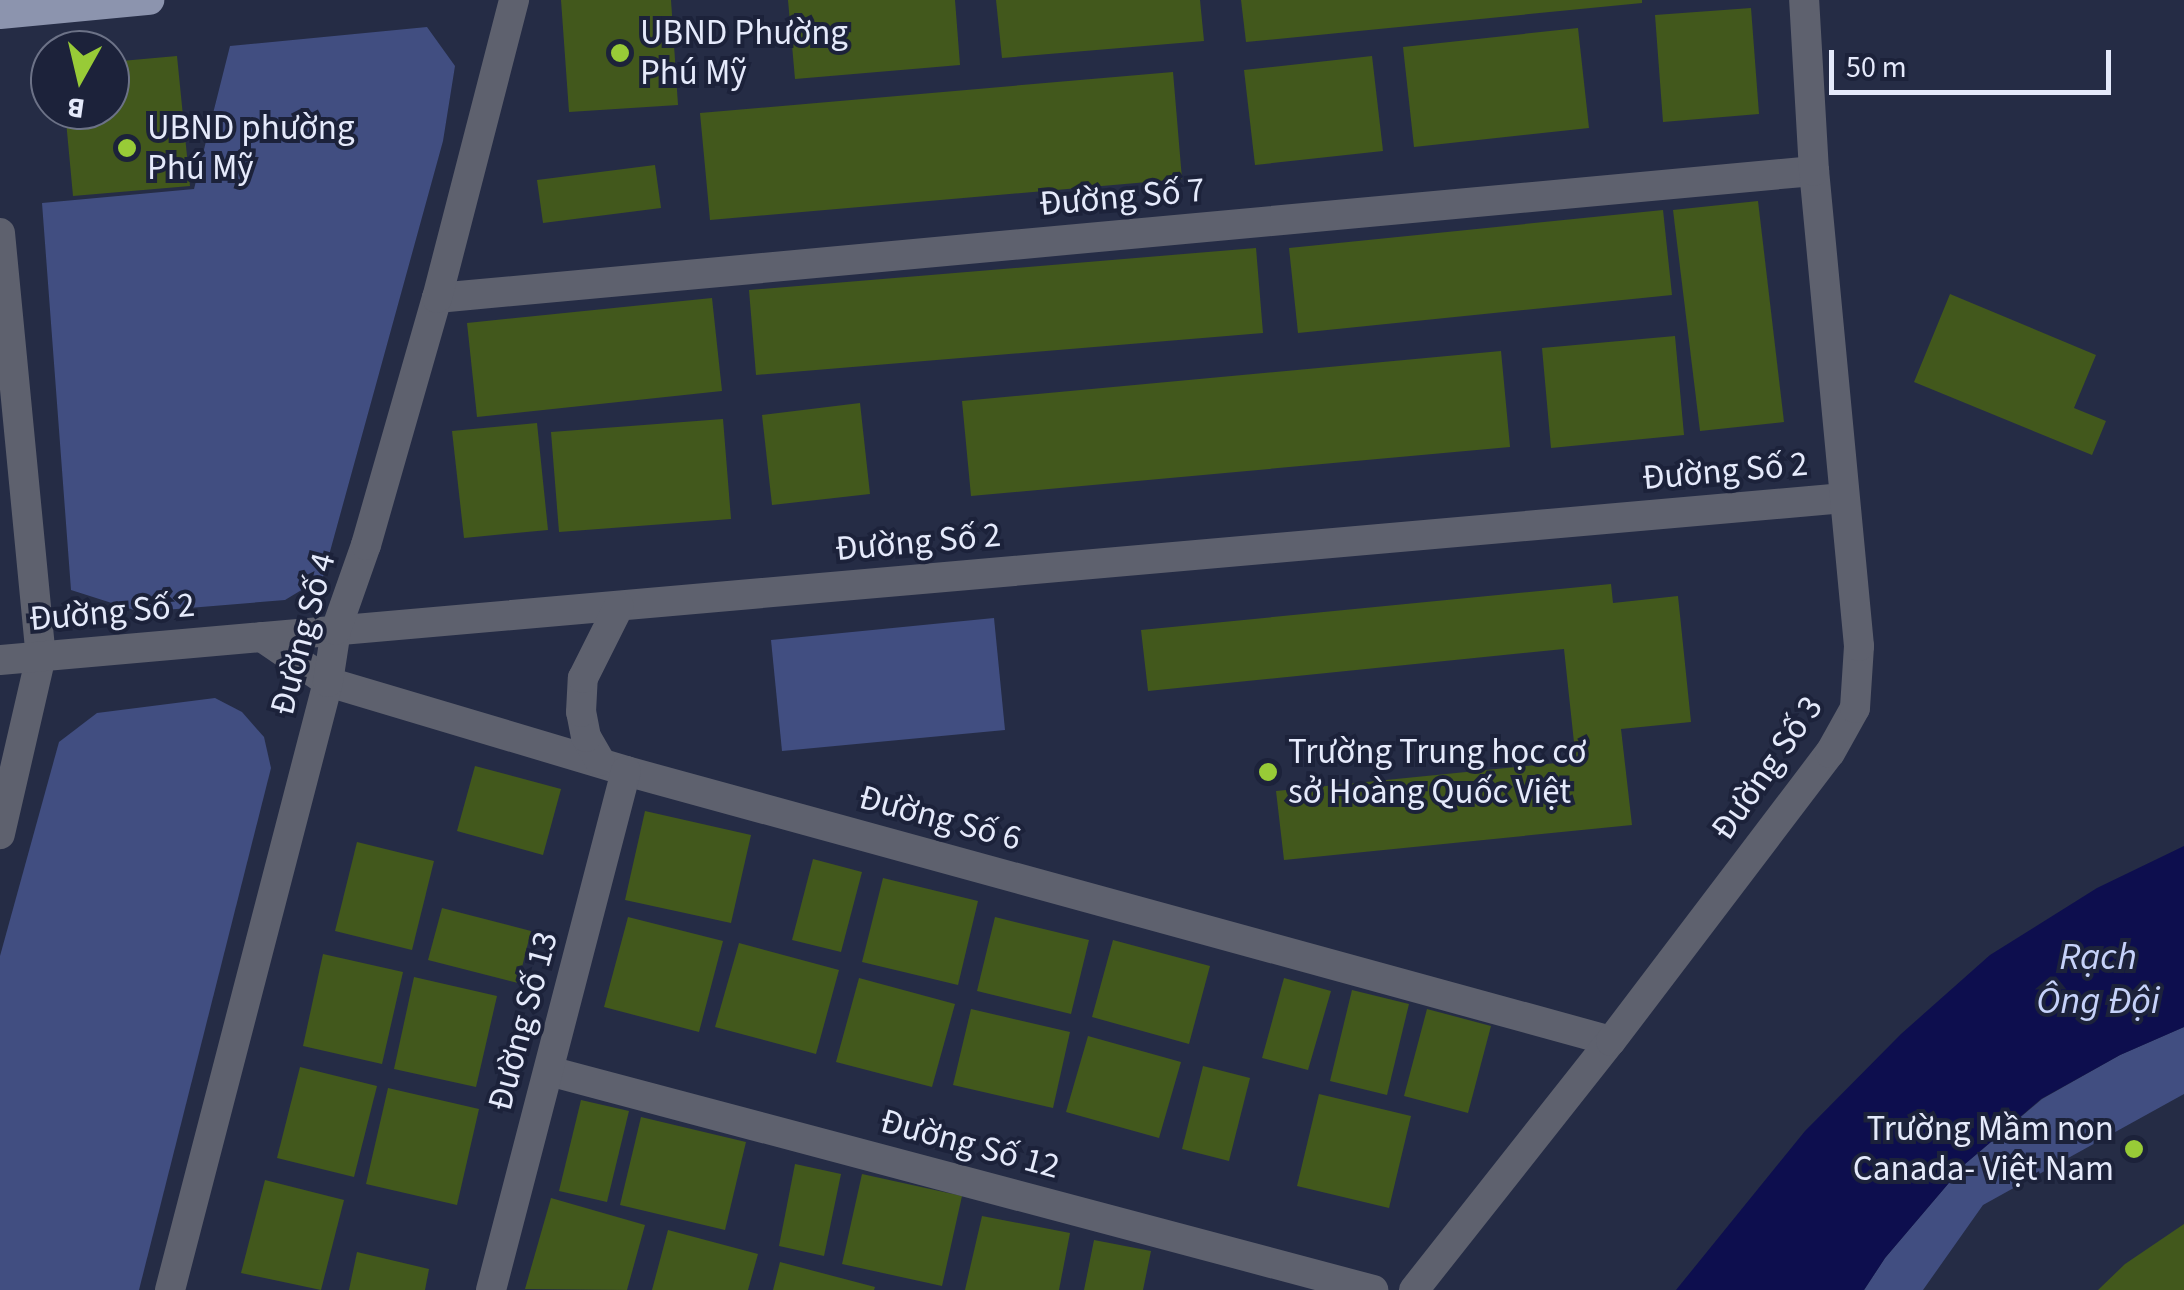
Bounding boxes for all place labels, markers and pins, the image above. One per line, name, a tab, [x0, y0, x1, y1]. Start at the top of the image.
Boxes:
place label: UBND Phường Phú Mỹ	[640, 12, 848, 94]
marker: UBND Phường Phú Mỹ	[609, 42, 631, 64]
place label: UBND phường Phú Mỹ	[147, 107, 355, 189]
marker: UBND phường Phú Mỹ	[116, 137, 138, 159]
place label: Trường Trung học cơ sở Hoàng Quốc Việt	[1288, 731, 1586, 813]
marker: Trường Trung học cơ sở Hoàng Quốc Việt	[1257, 761, 1279, 783]
place label: Trường Mầm non Canada- Việt Nam	[1853, 1108, 2114, 1190]
marker: Trường Mầm non Canada- Việt Nam	[2123, 1138, 2145, 1160]

